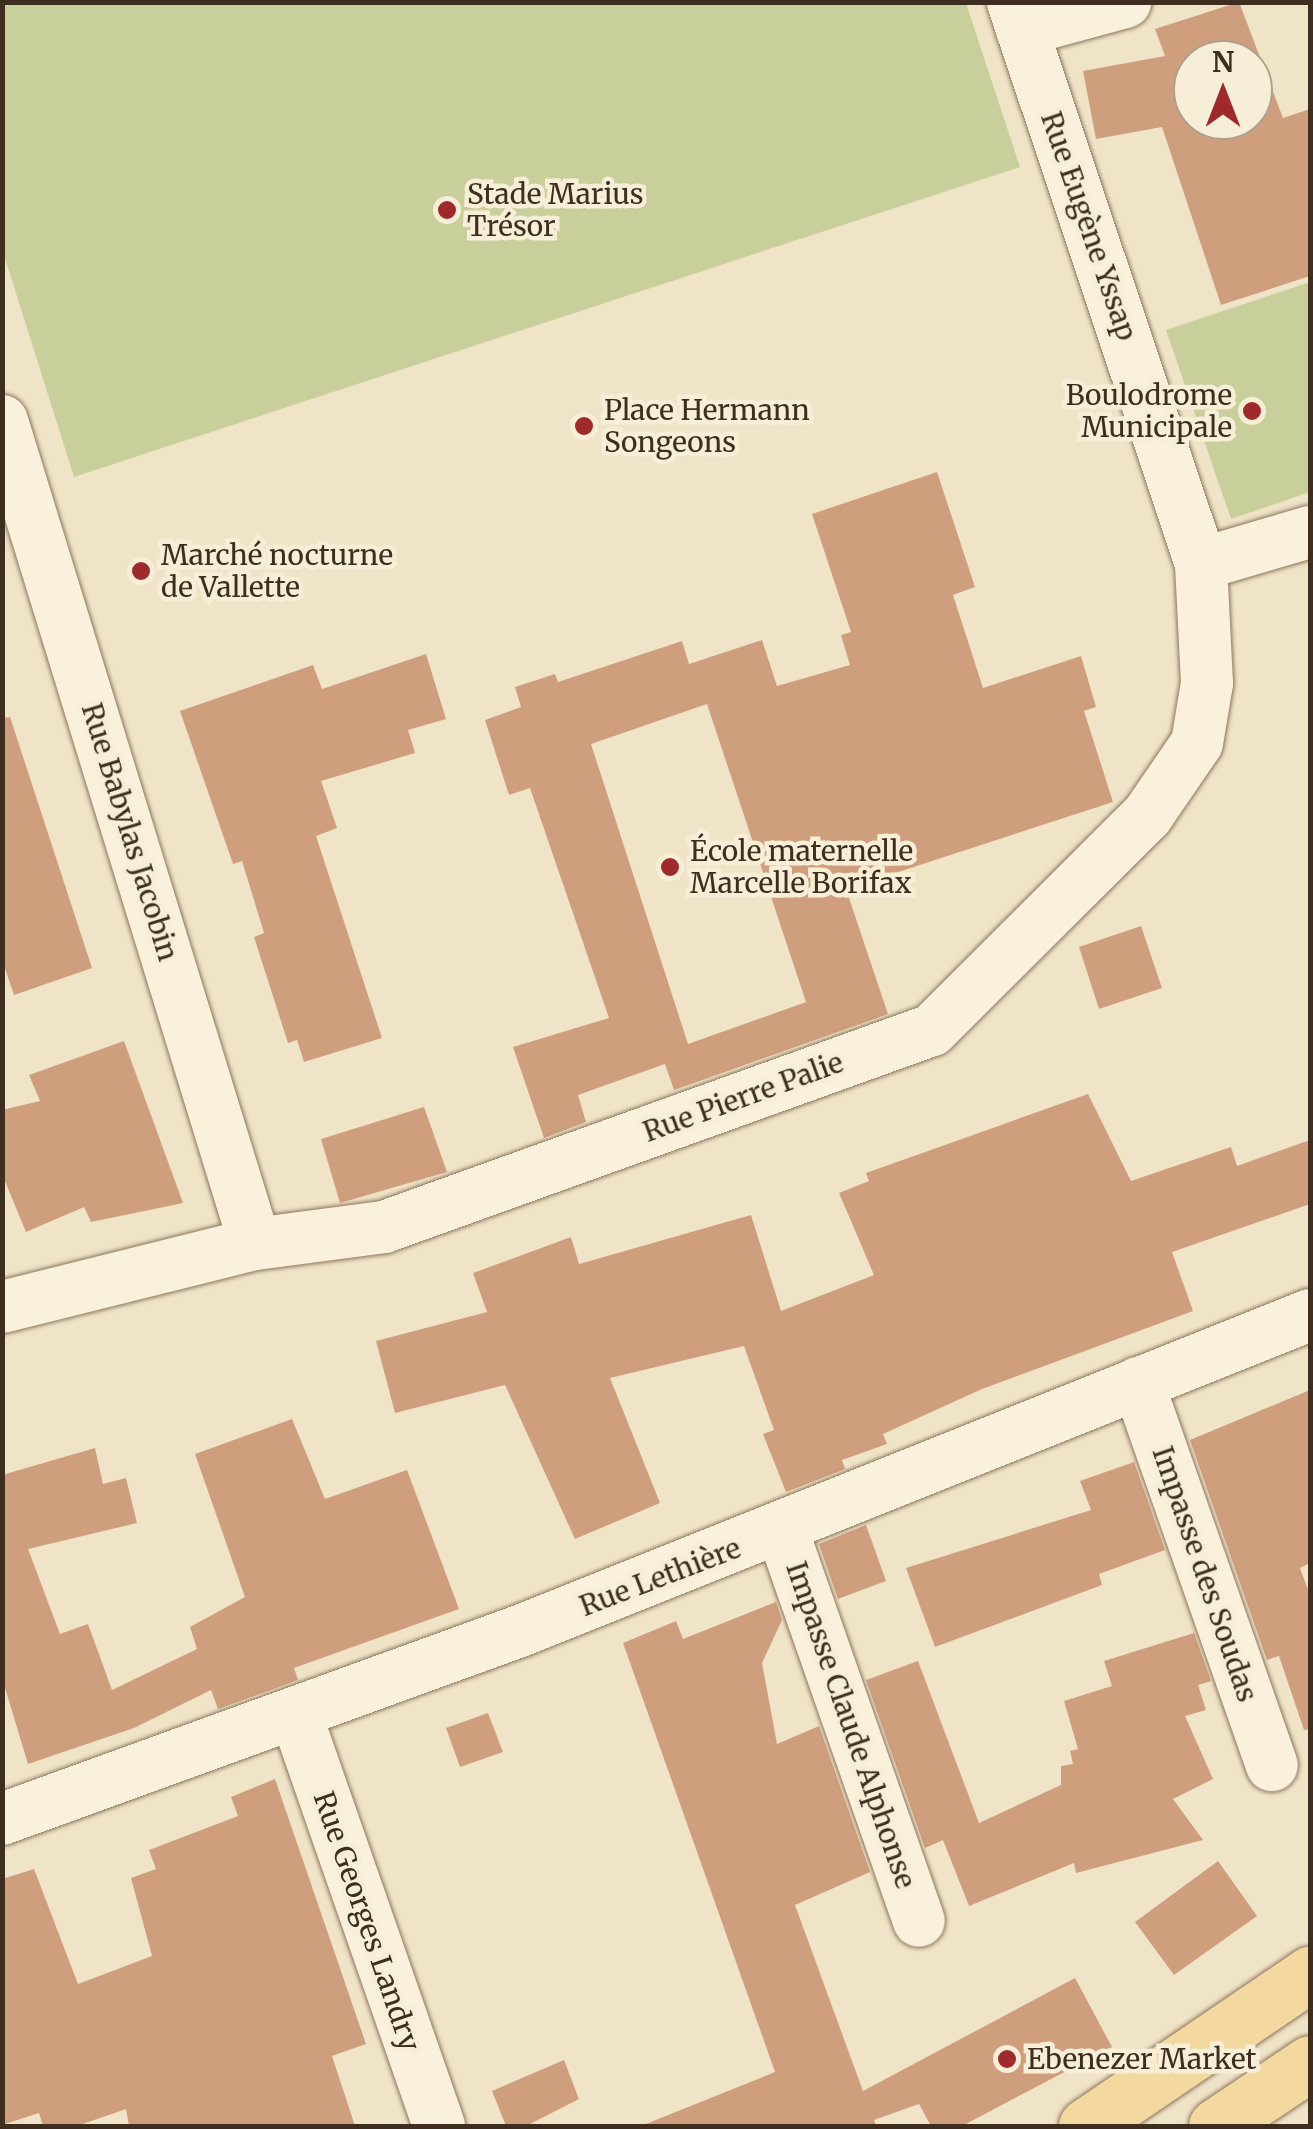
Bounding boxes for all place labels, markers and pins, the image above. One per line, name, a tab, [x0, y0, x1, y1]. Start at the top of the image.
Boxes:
place label: Stade Marius Trésor	[467, 177, 643, 243]
marker: Stade Marius Trésor	[436, 199, 458, 221]
place label: Boulodrome Municipale	[1066, 378, 1232, 444]
place label: Place Hermann Songeons	[604, 393, 810, 459]
marker: Boulodrome Municipale	[1241, 400, 1263, 422]
marker: Place Hermann Songeons	[573, 415, 595, 437]
place label: Marché nocturne de Vallette	[161, 538, 393, 604]
marker: Marché nocturne de Vallette	[130, 560, 152, 582]
place label: École maternelle Marcelle Borifax	[690, 834, 913, 900]
marker: École maternelle Marcelle Borifax	[659, 856, 681, 878]
place label: Ebenezer Market	[1027, 2042, 1256, 2076]
marker: Ebenezer Market	[996, 2048, 1018, 2070]

